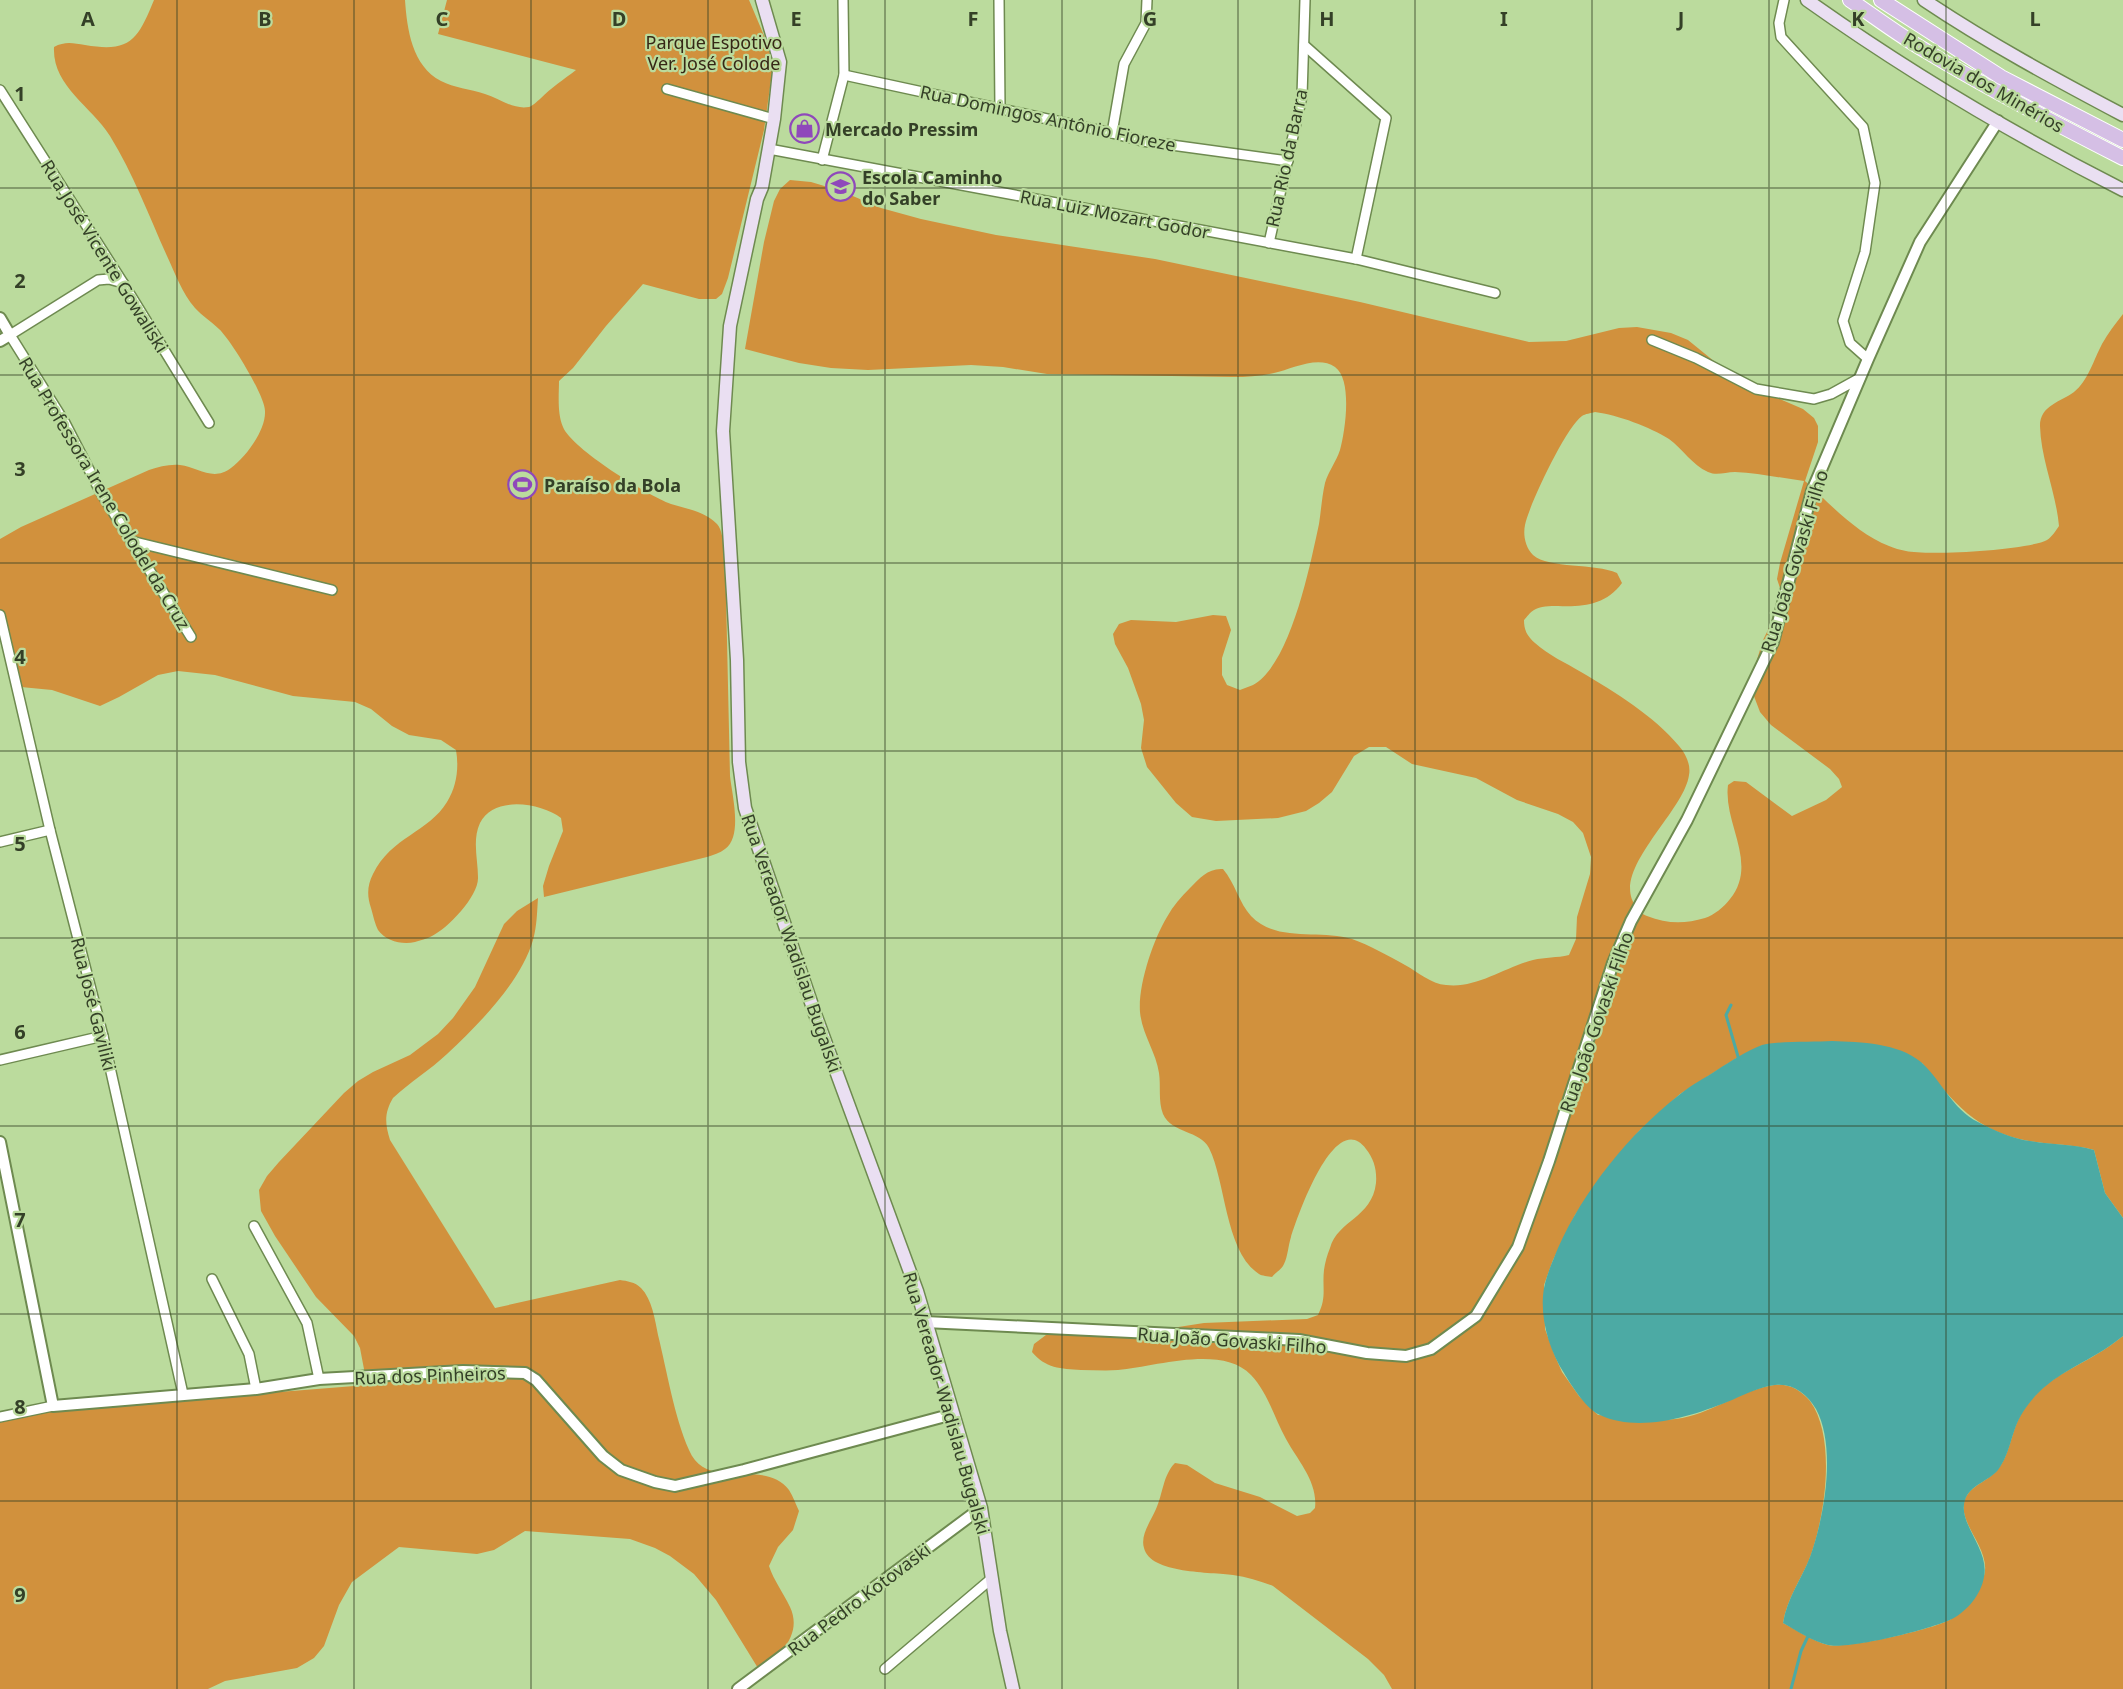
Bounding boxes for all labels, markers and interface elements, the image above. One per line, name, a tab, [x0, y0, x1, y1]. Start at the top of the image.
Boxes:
text: A	[81, 5, 95, 32]
text: B	[258, 5, 272, 32]
text: C	[436, 5, 449, 32]
text: D	[612, 5, 626, 32]
text: E	[790, 5, 802, 32]
text: F	[968, 5, 978, 32]
text: G	[1143, 5, 1157, 32]
text: H	[1319, 5, 1335, 32]
text: I	[1500, 5, 1508, 32]
text: J	[1676, 5, 1684, 32]
text: K	[1851, 5, 1865, 32]
text: L	[2029, 5, 2041, 32]
street label: Rodovia dos Minérios	[1899, 26, 2069, 138]
park label: Parque Espotivo Ver. José Colode	[646, 30, 782, 75]
street label: Rua Domingos Antônio Fioreze	[918, 79, 1178, 157]
text: 1	[14, 80, 26, 107]
street label: Rua Rio da Barra	[1260, 87, 1312, 229]
shop icon: Mercado Pressim	[788, 113, 820, 145]
place label: Mercado Pressim	[825, 117, 978, 141]
street label: Rua José Vicente Gowaliski	[36, 155, 174, 357]
place label: Escola Caminho do Saber	[862, 165, 1002, 210]
school or university icon: Escola Caminho do Saber	[825, 171, 857, 203]
street label: Rua Luiz Mozart Godor	[1018, 184, 1213, 244]
text: 2	[14, 267, 26, 294]
street label: Rua Professora Irene Colodel da Cruz	[14, 352, 196, 634]
text: 3	[14, 455, 26, 482]
street label: Rua João Govaski Filho	[1755, 467, 1833, 655]
sports icon: Paraíso da Bola	[507, 469, 539, 501]
place label: Paraíso da Bola	[544, 473, 681, 497]
text: 4	[14, 643, 26, 670]
street label: Rua Vereador Wadislau Bugalski	[736, 811, 848, 1075]
text: 5	[14, 830, 26, 857]
street label: Rua João Govaski Filho	[1554, 928, 1638, 1116]
street label: Rua José Gaviliki	[66, 935, 122, 1073]
text: 6	[14, 1018, 26, 1045]
text: 7	[14, 1206, 26, 1233]
street label: Rua Vereador Wadislau Bugalski	[898, 1269, 996, 1537]
street label: Rua João Govaski Filho	[1137, 1321, 1327, 1359]
street label: Rua dos Pinheiros	[354, 1360, 506, 1390]
text: 8	[14, 1393, 26, 1420]
street label: Rua Pedro Kotovaski	[783, 1537, 935, 1661]
text: 9	[14, 1581, 26, 1608]

